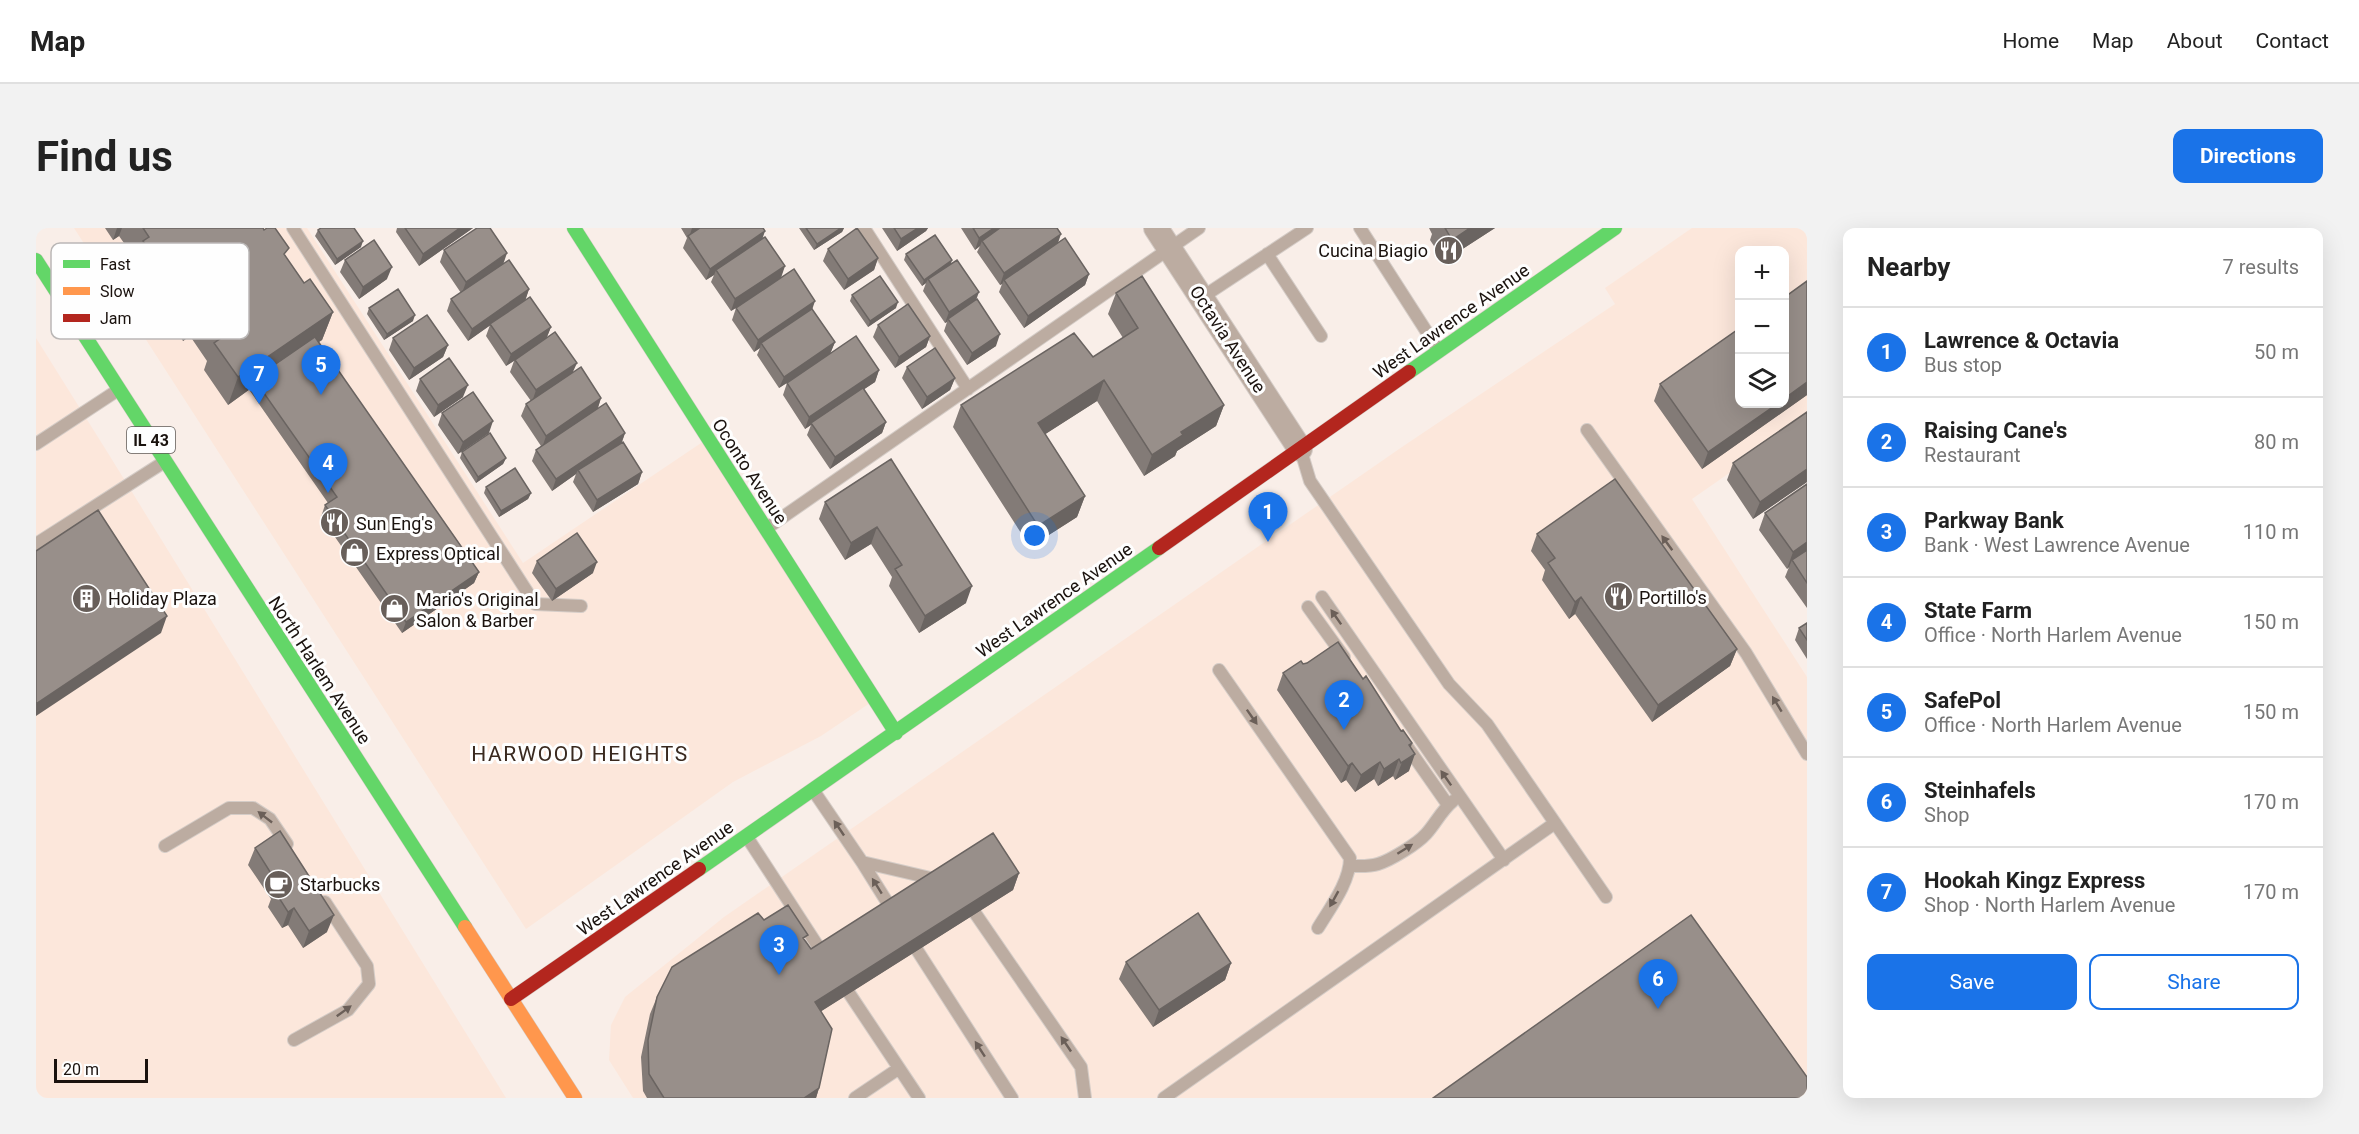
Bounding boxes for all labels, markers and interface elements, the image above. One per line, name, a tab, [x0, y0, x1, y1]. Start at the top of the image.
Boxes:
text: Map	[30, 25, 85, 58]
text: Home	[2003, 29, 2059, 53]
text: Map	[2092, 29, 2134, 53]
text: About	[2167, 29, 2223, 53]
text: Contact	[2256, 29, 2329, 53]
button: Directions	[2173, 129, 2323, 183]
text: Find us	[36, 132, 173, 181]
restaurant icon: Cucina Biagio	[1433, 234, 1465, 266]
place label: Cucina Biagio	[1318, 240, 1428, 261]
legend	[51, 243, 249, 339]
map controls	[1735, 246, 1789, 408]
button: +	[1735, 246, 1789, 300]
text: Nearby	[1867, 252, 1950, 282]
text: Fast	[100, 255, 131, 274]
text: 7 results	[2223, 255, 2299, 279]
street label: West Lawrence Avenue	[1369, 259, 1533, 383]
street label: Octavia Avenue	[1186, 281, 1270, 397]
text: Slow	[100, 282, 135, 301]
button: −	[1735, 300, 1789, 354]
text: Jam	[100, 309, 132, 328]
text: Lawrence & Octavia	[1924, 328, 2119, 353]
text: 1	[1881, 340, 1892, 364]
text: 50 m	[2254, 340, 2299, 364]
pin: 5	[302, 346, 340, 395]
text: Bus stop	[1924, 353, 2002, 377]
pin: 7	[240, 354, 278, 404]
button: layers	[1735, 354, 1789, 408]
street label: Oconto Avenue	[708, 414, 792, 528]
text: Raising Cane's	[1924, 418, 2067, 443]
road number: IL 43	[127, 427, 175, 453]
text: 2	[1881, 430, 1892, 454]
text: 80 m	[2254, 430, 2299, 454]
text: Restaurant	[1924, 443, 2021, 467]
pin: 4	[308, 444, 348, 493]
pin: 1	[1248, 492, 1288, 542]
restaurant icon: Sun Eng's	[319, 507, 351, 539]
text: Parkway Bank	[1924, 508, 2064, 533]
place label: Sun Eng's	[356, 513, 433, 534]
text: 3	[1881, 520, 1892, 544]
text: 110 m	[2243, 520, 2299, 544]
your location	[1020, 521, 1049, 550]
text: Bank · West Lawrence Avenue	[1924, 533, 2190, 557]
one-way arrow	[1661, 535, 1673, 551]
shop icon: Express Optical	[339, 537, 371, 569]
street label: West Lawrence Avenue	[972, 538, 1136, 662]
place label: Express Optical	[376, 543, 500, 564]
restaurant icon: Portillo's	[1602, 581, 1634, 613]
building icon: Holiday Plaza	[71, 582, 103, 614]
place label: Portillo's	[1639, 587, 1707, 608]
place label: Holiday Plaza	[108, 588, 217, 609]
place label: Mario's Original Salon & Barber	[416, 589, 539, 631]
street label: North Harlem Avenue	[264, 592, 376, 748]
shop icon: Mario's Original Salon & Barber	[379, 593, 411, 625]
text: State Farm	[1924, 598, 2032, 623]
one-way arrow	[1331, 609, 1342, 625]
text: 4	[1881, 610, 1892, 634]
text: 150 m	[2243, 610, 2299, 634]
text: Office · North Harlem Avenue	[1924, 623, 2182, 647]
pin: 2	[1324, 680, 1364, 730]
text: SafePol	[1924, 688, 2001, 713]
one-way arrow	[1771, 696, 1782, 712]
text: 5	[1881, 700, 1892, 724]
text: 150 m	[2243, 700, 2299, 724]
one-way arrow	[1246, 709, 1258, 725]
text: Office · North Harlem Avenue	[1924, 713, 2182, 737]
district label: HARWOOD HEIGHTS	[471, 742, 689, 766]
one-way arrow	[1440, 770, 1452, 786]
text: Steinhafels	[1924, 778, 2036, 803]
text: 6	[1881, 790, 1892, 814]
text: 170 m	[2243, 790, 2299, 814]
text: Shop	[1924, 803, 1970, 827]
one-way arrow	[257, 810, 273, 823]
street label: West Lawrence Avenue	[573, 816, 737, 940]
one-way arrow	[833, 820, 845, 836]
one-way arrow	[1396, 844, 1413, 855]
cafe icon: Starbucks	[263, 868, 295, 900]
text: Hookah Kingz Express	[1924, 868, 2145, 893]
place label: Starbucks	[300, 874, 380, 895]
one-way arrow	[872, 878, 883, 895]
text: 7	[1881, 880, 1892, 904]
text: 170 m	[2243, 880, 2299, 904]
one-way arrow	[1329, 891, 1339, 908]
text: Shop · North Harlem Avenue	[1924, 893, 2175, 917]
pin: 3	[760, 926, 798, 975]
button: Save	[1867, 954, 2077, 1010]
button: Share	[2089, 954, 2299, 1010]
pin: 6	[1638, 960, 1678, 1009]
one-way arrow	[336, 1005, 352, 1017]
one-way arrow	[1060, 1037, 1072, 1053]
one-way arrow	[975, 1041, 986, 1057]
scale bar	[54, 1056, 148, 1084]
text: 20 m	[63, 1060, 99, 1079]

